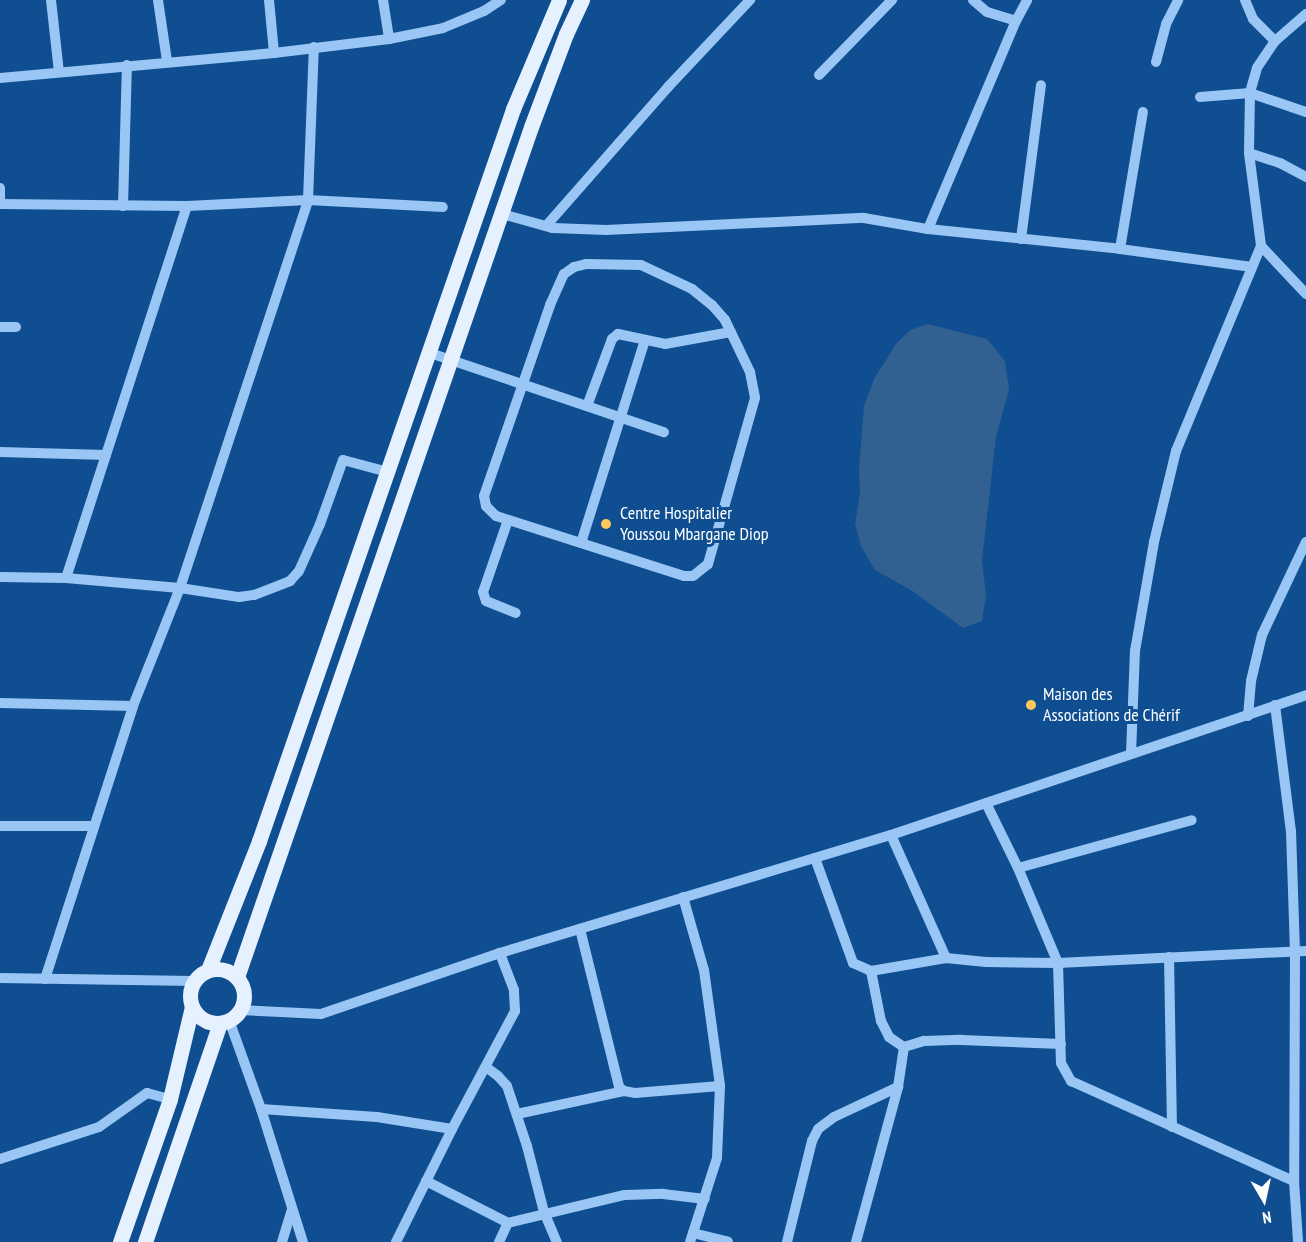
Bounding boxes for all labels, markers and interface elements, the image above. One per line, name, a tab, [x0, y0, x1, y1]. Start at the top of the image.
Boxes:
place label: Centre Hospitalier Youssou Mbargane Diop	[620, 503, 769, 546]
marker: Centre Hospitalier Youssou Mbargane Diop	[597, 515, 615, 533]
place label: Maison des Associations de Chérif	[1043, 684, 1180, 726]
marker: Maison des Associations de Chérif	[1024, 698, 1038, 712]
north arrow	[1234, 1170, 1294, 1230]
text: N	[1261, 1207, 1273, 1228]

